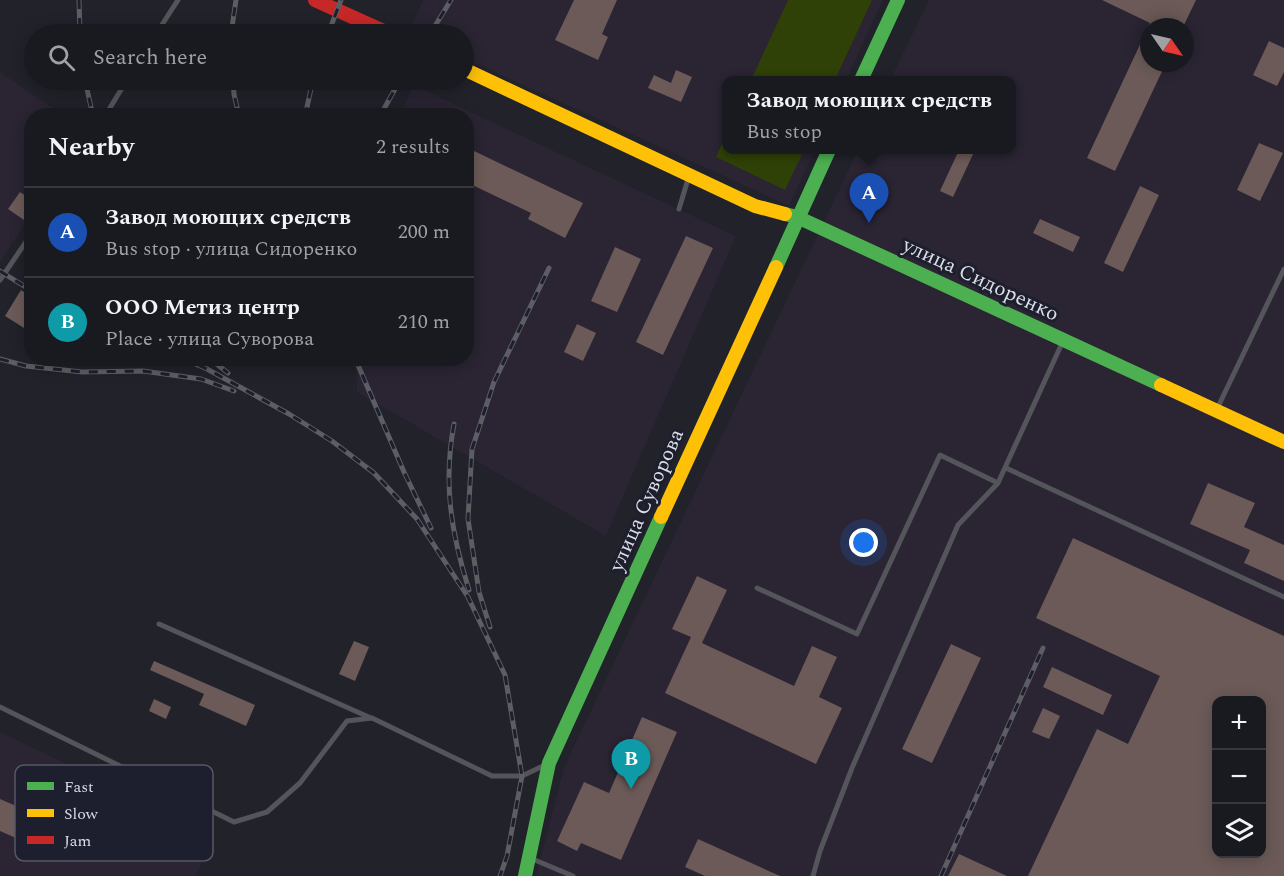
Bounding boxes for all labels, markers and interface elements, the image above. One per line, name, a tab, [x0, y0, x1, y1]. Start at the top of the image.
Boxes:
north arrow	[1140, 18, 1194, 72]
search box	[24, 24, 474, 90]
icon: search	[45, 41, 78, 74]
text: Search here	[93, 41, 207, 74]
popup	[722, 76, 1016, 154]
text: Завод моющих средств	[746, 84, 992, 117]
text: Bus stop	[746, 117, 822, 147]
text: Nearby	[48, 127, 134, 167]
text: 2 results	[376, 132, 450, 162]
pin: A	[850, 174, 888, 223]
text: Завод моющих средств	[105, 201, 351, 234]
text: A	[60, 217, 75, 247]
text: 200 m	[398, 217, 450, 247]
street label: улица Сидоренко	[896, 229, 1064, 330]
text: Bus stop · улица Сидоренко	[105, 234, 357, 264]
text: ООО Метиз центр	[105, 291, 300, 324]
text: B	[60, 307, 75, 337]
text: 210 m	[398, 307, 450, 337]
text: Place · улица Суворова	[105, 324, 314, 354]
street label: улица Суворова	[601, 423, 693, 578]
your location	[849, 528, 878, 557]
map controls	[1212, 696, 1266, 858]
button: +	[1212, 696, 1266, 750]
pin: B	[612, 740, 650, 789]
button: −	[1212, 750, 1266, 804]
legend	[15, 765, 213, 861]
text: Fast	[64, 775, 94, 799]
text: Slow	[64, 802, 99, 826]
button: layers	[1212, 804, 1266, 858]
text: Jam	[64, 829, 92, 853]

